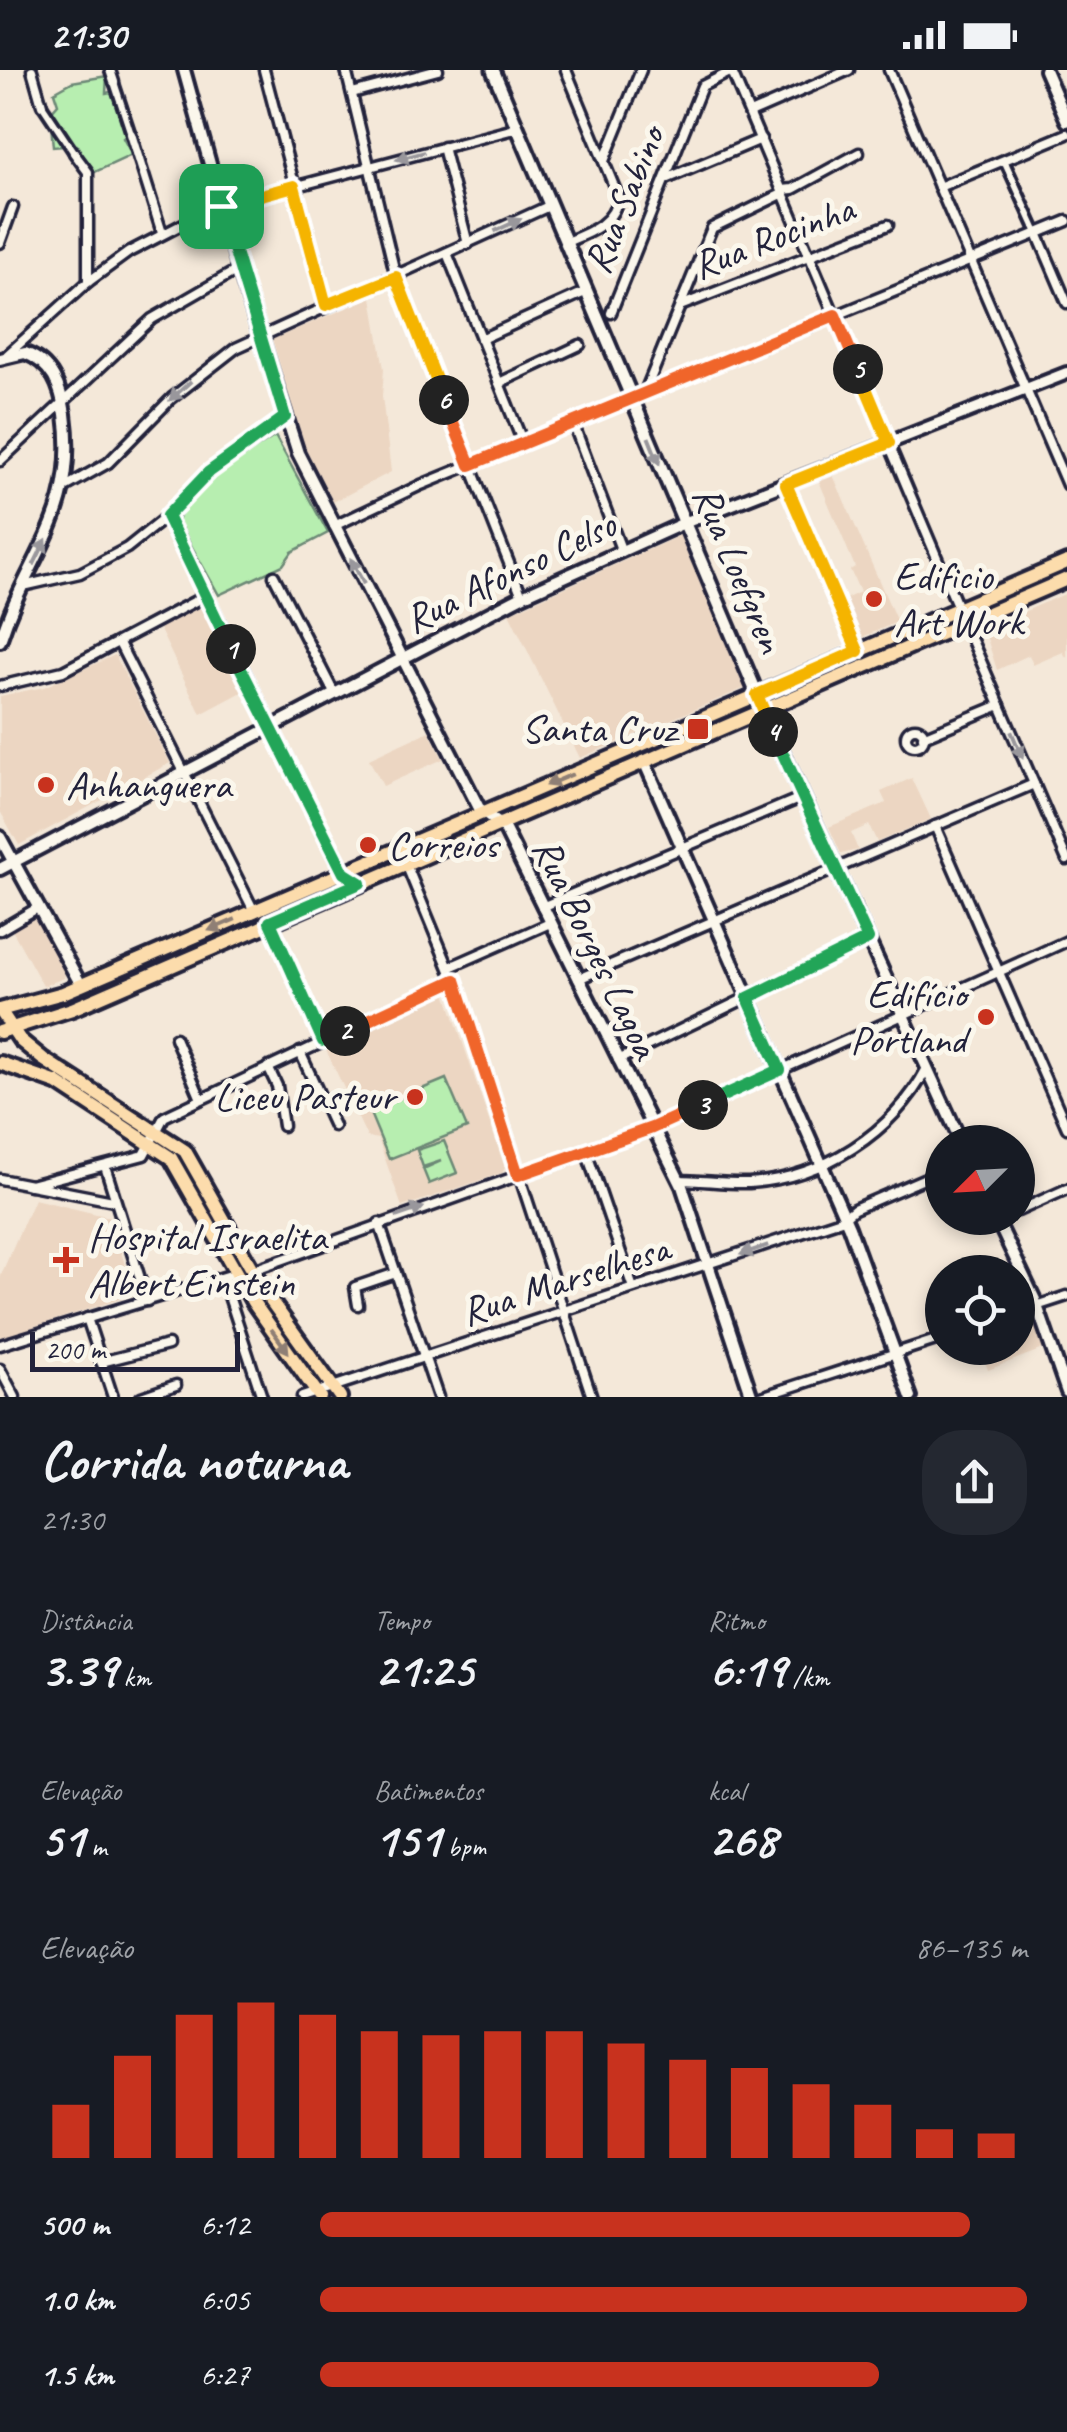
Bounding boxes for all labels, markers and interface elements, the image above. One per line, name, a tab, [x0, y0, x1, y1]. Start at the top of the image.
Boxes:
text: 21:30	[50, 12, 126, 59]
street label: Rua Sabino	[572, 116, 677, 281]
one-way arrow	[394, 148, 425, 164]
pin	[179, 164, 264, 249]
icon: arrive	[194, 179, 249, 234]
street label: Rua Rocinha	[685, 182, 863, 291]
one-way arrow	[494, 216, 523, 233]
pin: 5	[833, 344, 883, 394]
text: 5	[852, 351, 864, 386]
pin: 6	[419, 375, 469, 425]
one-way arrow	[168, 379, 192, 402]
text: 6	[437, 382, 451, 417]
one-way arrow	[647, 436, 663, 466]
street label: Rua Loefgren	[682, 478, 797, 661]
street label: Rua Afonso Celso	[396, 499, 625, 645]
one-way arrow	[31, 537, 48, 566]
place label: Edificio Art Work	[894, 551, 1026, 647]
one-way arrow	[349, 556, 366, 585]
marker: Edificio Art Work	[863, 588, 885, 610]
pin: 1	[206, 624, 256, 674]
text: 1	[225, 631, 237, 666]
place label: Santa Cruz	[521, 704, 680, 754]
pin: 4	[748, 707, 798, 757]
text: 4	[767, 714, 779, 749]
marker: Santa Cruz	[685, 716, 711, 742]
one-way arrow	[1009, 730, 1025, 760]
place label: Anhanguera	[66, 760, 234, 810]
one-way arrow	[545, 772, 574, 788]
marker: Anhanguera	[35, 774, 57, 796]
place label: Correios	[388, 820, 501, 870]
street label: Rua Borges Lagoa	[521, 830, 672, 1069]
marker: Correios	[357, 834, 379, 856]
one-way arrow	[207, 917, 237, 933]
place label: Edifício Portland	[850, 969, 972, 1065]
pin: 2	[320, 1006, 370, 1056]
marker: Edifício Portland	[975, 1006, 997, 1028]
text: 2	[339, 1013, 351, 1048]
place label: Liceu Pasteur	[215, 1072, 399, 1122]
pin: 3	[678, 1080, 728, 1130]
marker: Liceu Pasteur	[404, 1086, 426, 1108]
text: 3	[697, 1087, 709, 1122]
north arrow	[925, 1125, 1035, 1235]
map controls	[925, 1125, 1035, 1365]
one-way arrow	[396, 1204, 426, 1219]
place label: Hospital Israelita Albert Einstein	[88, 1212, 329, 1308]
street label: Rua Marselhesa	[455, 1222, 679, 1337]
one-way arrow	[738, 1244, 768, 1259]
marker: Hospital Israelita Albert Einstein	[53, 1247, 79, 1273]
button: locate	[925, 1255, 1035, 1365]
scale bar	[30, 1327, 240, 1372]
one-way arrow	[269, 1327, 289, 1354]
text: 200 m	[45, 1332, 105, 1367]
text: Corrida noturna	[40, 1426, 347, 1496]
button: share	[922, 1430, 1027, 1535]
text: 21:30	[40, 1499, 104, 1540]
text: Distância	[40, 1603, 132, 1638]
text: Tempo	[374, 1603, 430, 1638]
text: Ritmo	[708, 1603, 765, 1638]
text: 3.39	[40, 1638, 117, 1701]
text: 21:25	[374, 1638, 473, 1701]
text: 6:19	[708, 1638, 786, 1701]
text: km	[117, 1659, 151, 1694]
text: /km	[786, 1659, 829, 1694]
text: Elevação	[40, 1773, 121, 1808]
text: Batimentos	[374, 1773, 483, 1808]
text: kcal	[708, 1773, 745, 1808]
text: 51	[40, 1808, 84, 1871]
text: 151	[374, 1808, 441, 1871]
text: 268	[708, 1808, 777, 1871]
text: m	[84, 1829, 107, 1864]
text: bpm	[441, 1829, 486, 1864]
text: Elevação	[40, 1927, 133, 1968]
text: 86–135 m	[915, 1927, 1027, 1968]
text: 500 m	[40, 2204, 109, 2245]
text: 6:12	[200, 2204, 250, 2245]
text: 1.0 km	[40, 2279, 114, 2320]
text: 6:05	[200, 2279, 250, 2320]
text: 1.5 km	[40, 2354, 114, 2395]
text: 6:27	[200, 2354, 250, 2395]

